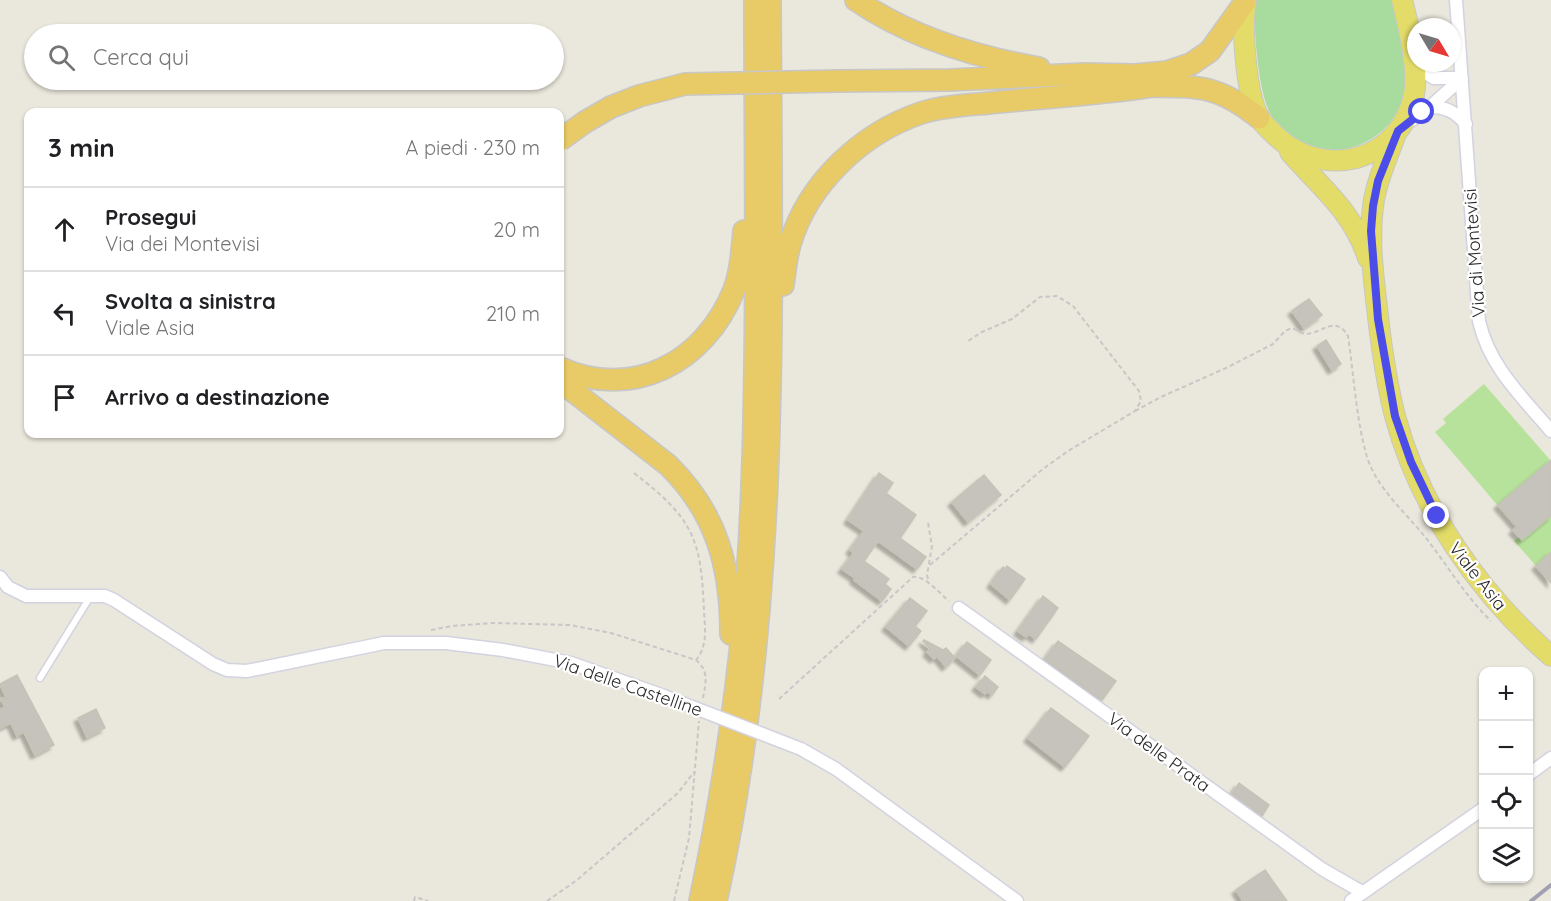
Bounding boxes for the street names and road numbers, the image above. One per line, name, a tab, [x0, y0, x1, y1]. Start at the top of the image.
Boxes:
street label: Via di Montevisi	[1458, 188, 1490, 318]
street label: Viale Asia	[1444, 537, 1512, 615]
street label: Via delle Castelline	[551, 649, 705, 721]
street label: Via delle Prata	[1103, 707, 1215, 797]

